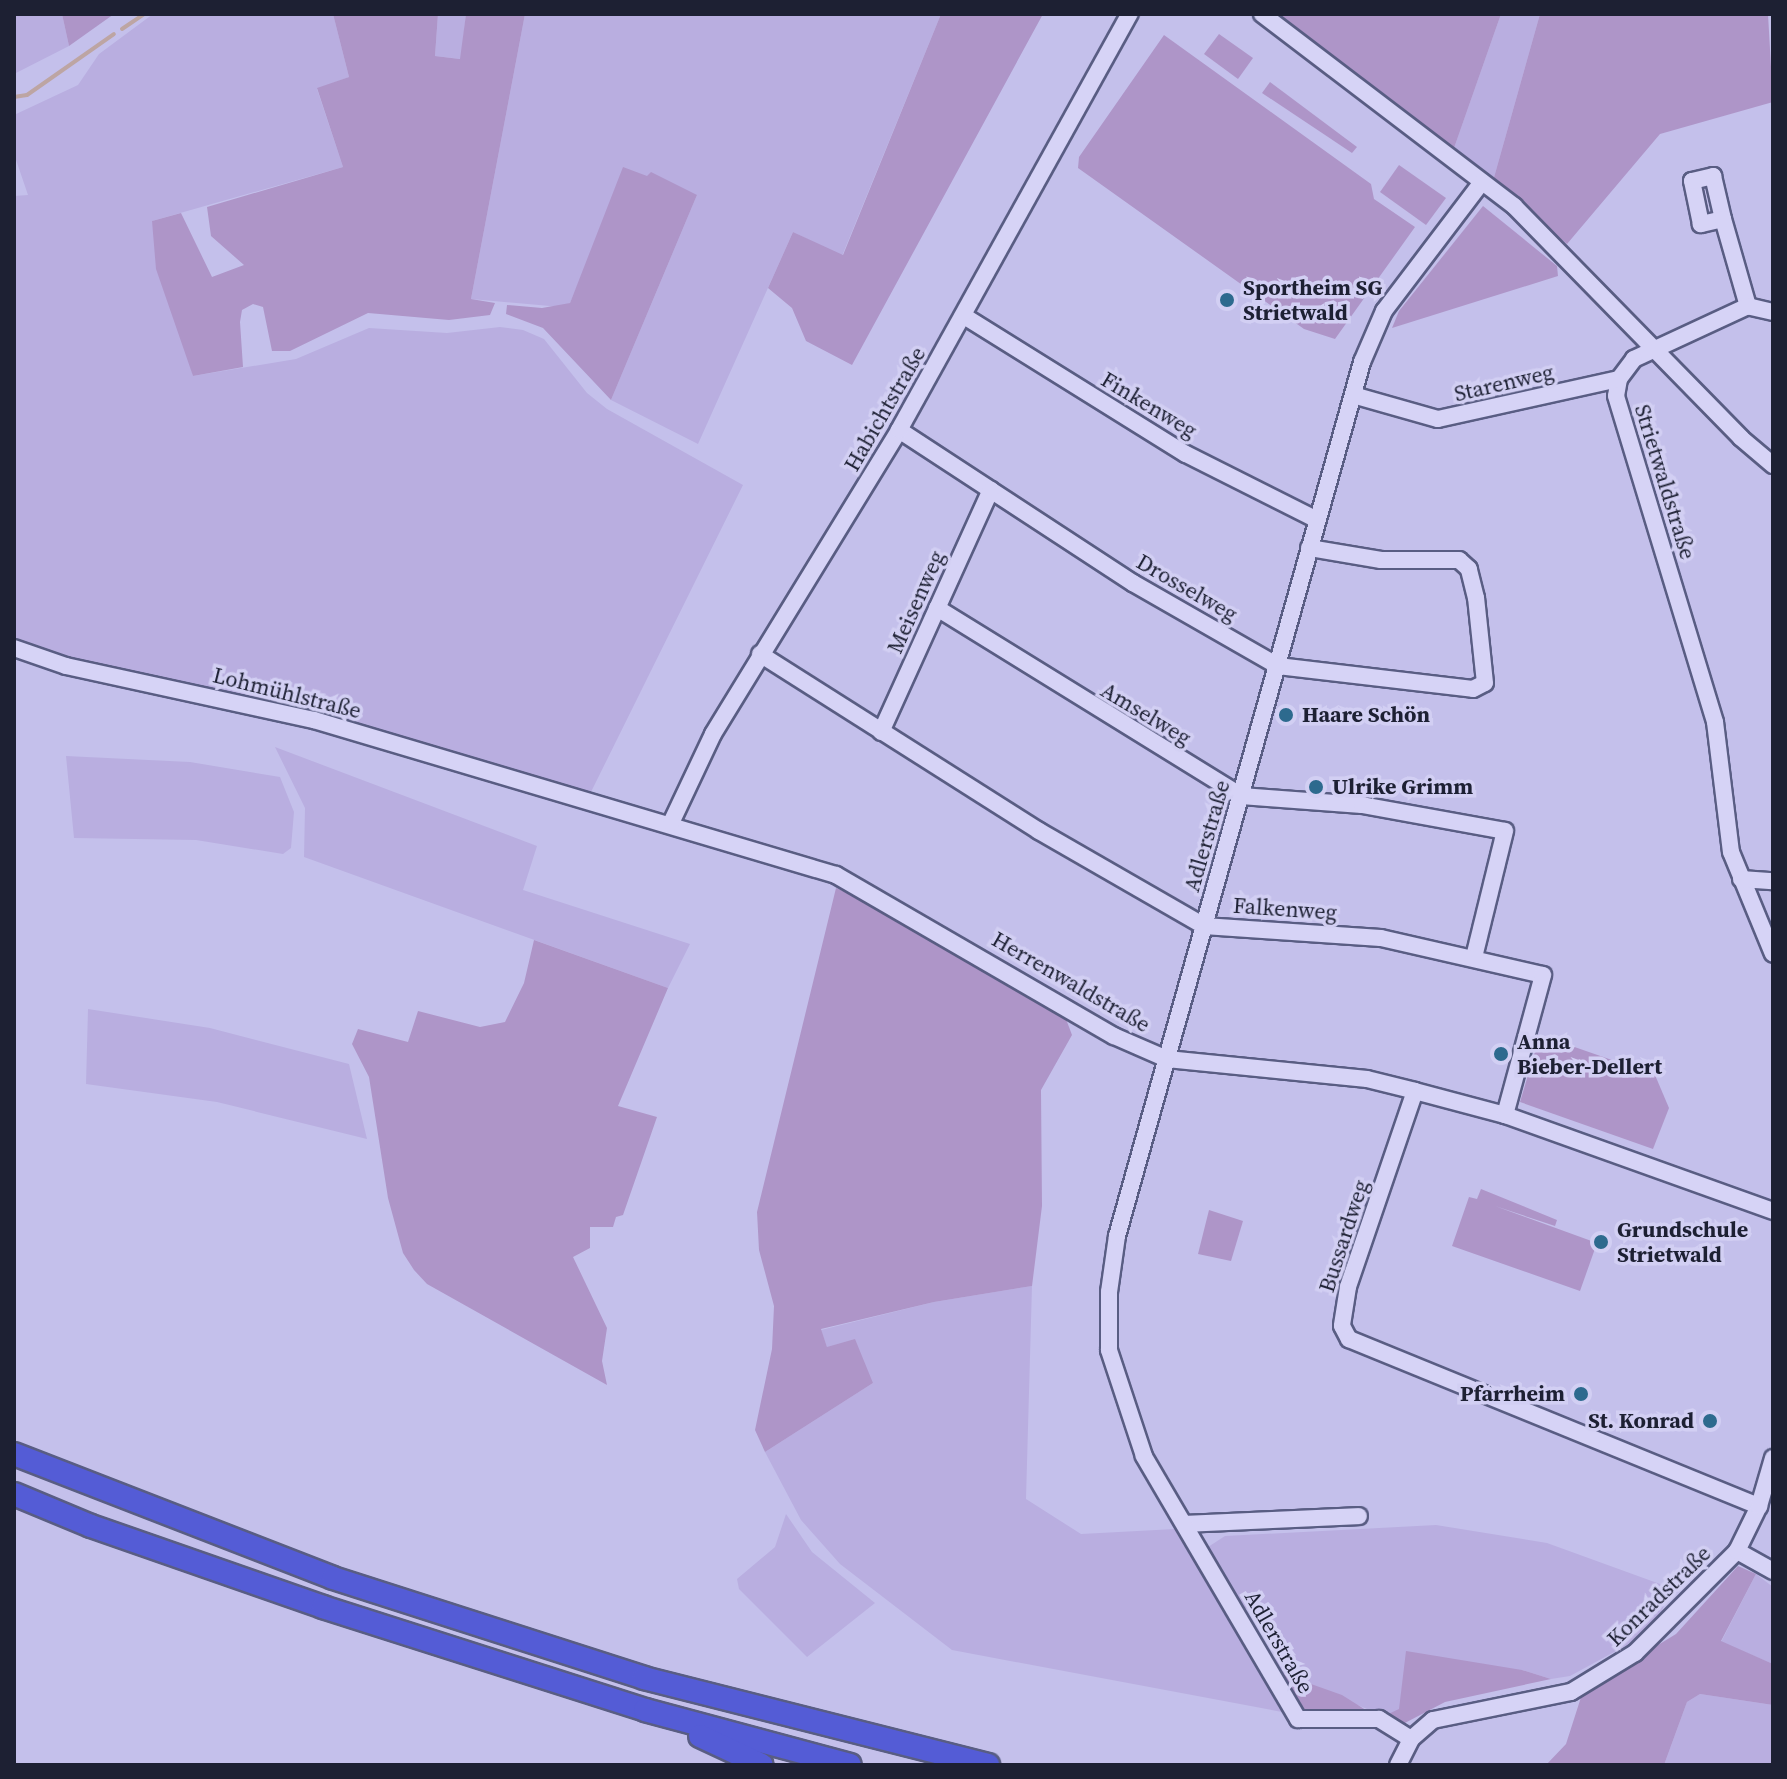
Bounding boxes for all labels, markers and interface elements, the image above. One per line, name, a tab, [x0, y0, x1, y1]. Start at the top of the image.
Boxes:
place label: Sportheim SG Strietwald	[1243, 274, 1382, 326]
marker: Sportheim SG Strietwald	[1218, 291, 1236, 309]
street label: Habichtstraße	[839, 342, 931, 476]
street label: Starenweg	[1452, 359, 1556, 407]
street label: Finkenweg	[1096, 366, 1202, 444]
street label: Strietwaldstraße	[1629, 401, 1701, 563]
street label: Meisenweg	[882, 547, 950, 657]
street label: Drosselweg	[1132, 549, 1242, 627]
street label: Lohmühlstraße	[210, 662, 364, 724]
street label: Amselweg	[1096, 677, 1196, 751]
place label: Haare Schön	[1302, 702, 1430, 728]
marker: Haare Schön	[1277, 706, 1295, 724]
place label: Ulrike Grimm	[1332, 774, 1473, 800]
street label: Adlerstraße	[1179, 777, 1235, 895]
marker: Ulrike Grimm	[1307, 778, 1325, 796]
street label: Falkenweg	[1232, 892, 1338, 926]
street label: Herrenwaldstraße	[987, 926, 1155, 1038]
place label: Anna Bieber-Dellert	[1517, 1028, 1662, 1080]
marker: Anna Bieber-Dellert	[1492, 1045, 1510, 1063]
street label: Bussardweg	[1313, 1176, 1375, 1296]
place label: Grundschule Strietwald	[1617, 1216, 1748, 1268]
marker: Grundschule Strietwald	[1592, 1233, 1610, 1251]
place label: Pfarrheim	[1460, 1381, 1565, 1407]
marker: Pfarrheim	[1572, 1385, 1590, 1403]
place label: St. Konrad	[1588, 1408, 1694, 1434]
marker: St. Konrad	[1701, 1412, 1719, 1430]
street label: Konradstraße	[1602, 1540, 1716, 1652]
street label: Adlerstraße	[1239, 1586, 1319, 1698]

